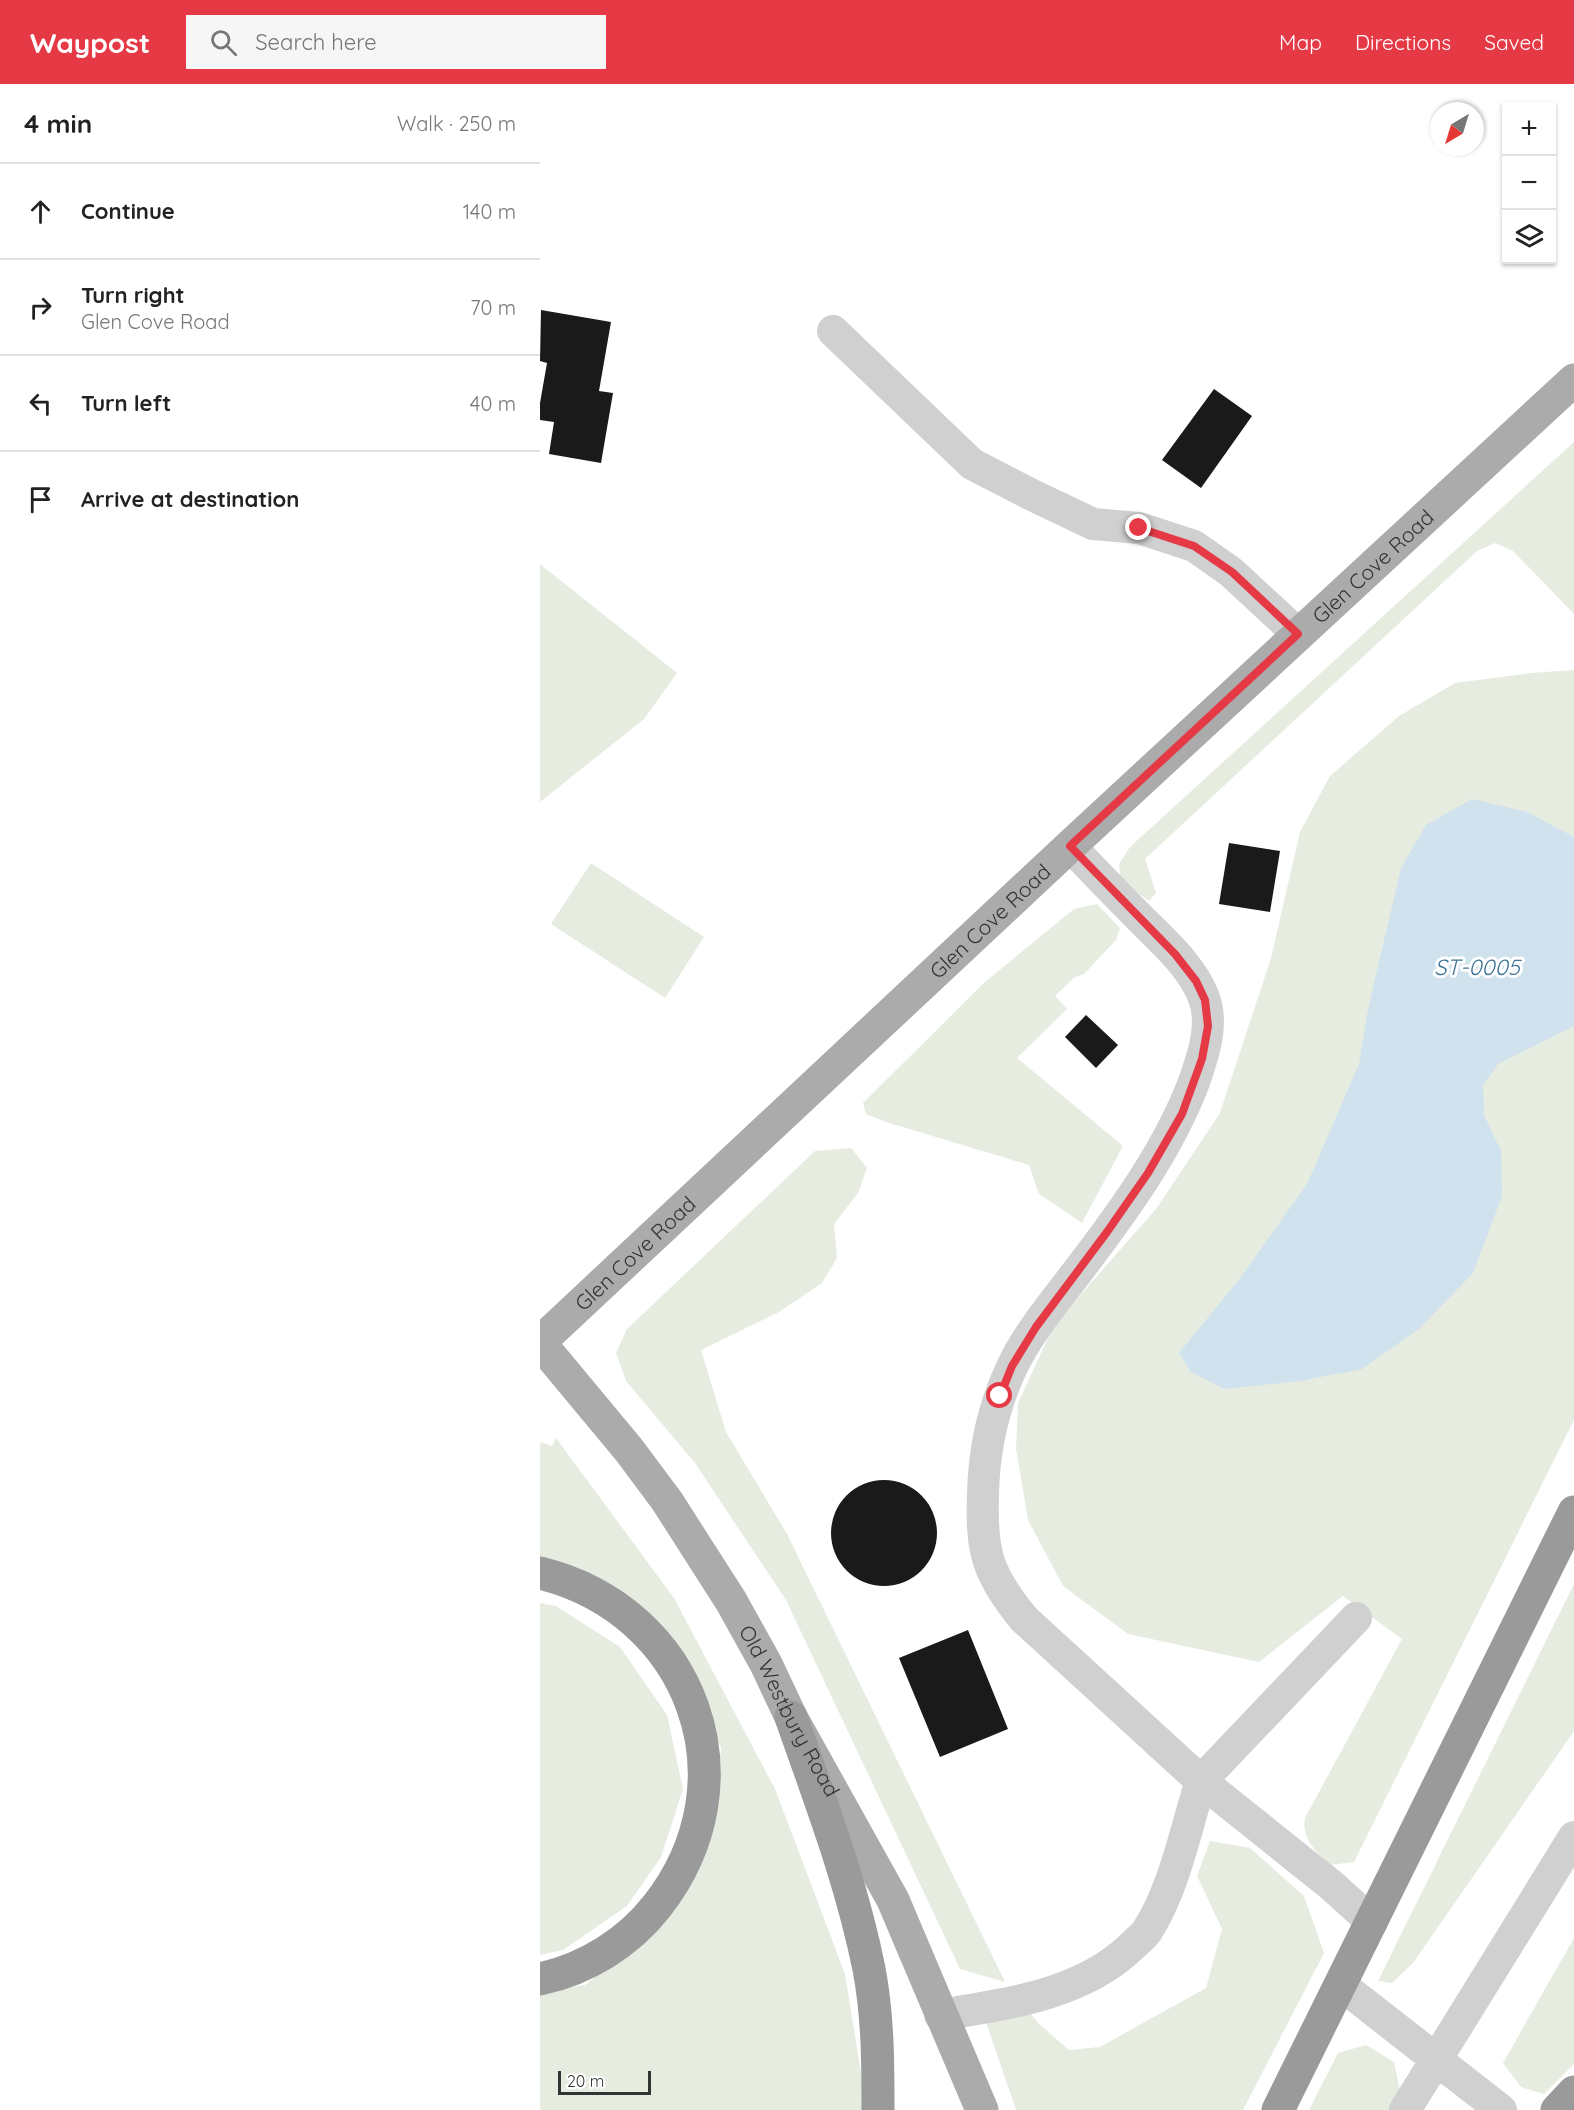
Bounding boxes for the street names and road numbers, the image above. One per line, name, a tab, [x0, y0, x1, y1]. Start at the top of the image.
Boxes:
street label: Glen Cove Road	[1306, 504, 1439, 629]
street label: Glen Cove Road	[924, 858, 1056, 984]
street label: Glen Cove Road	[569, 1190, 701, 1316]
street label: Old Westbury Road	[734, 1620, 846, 1801]

